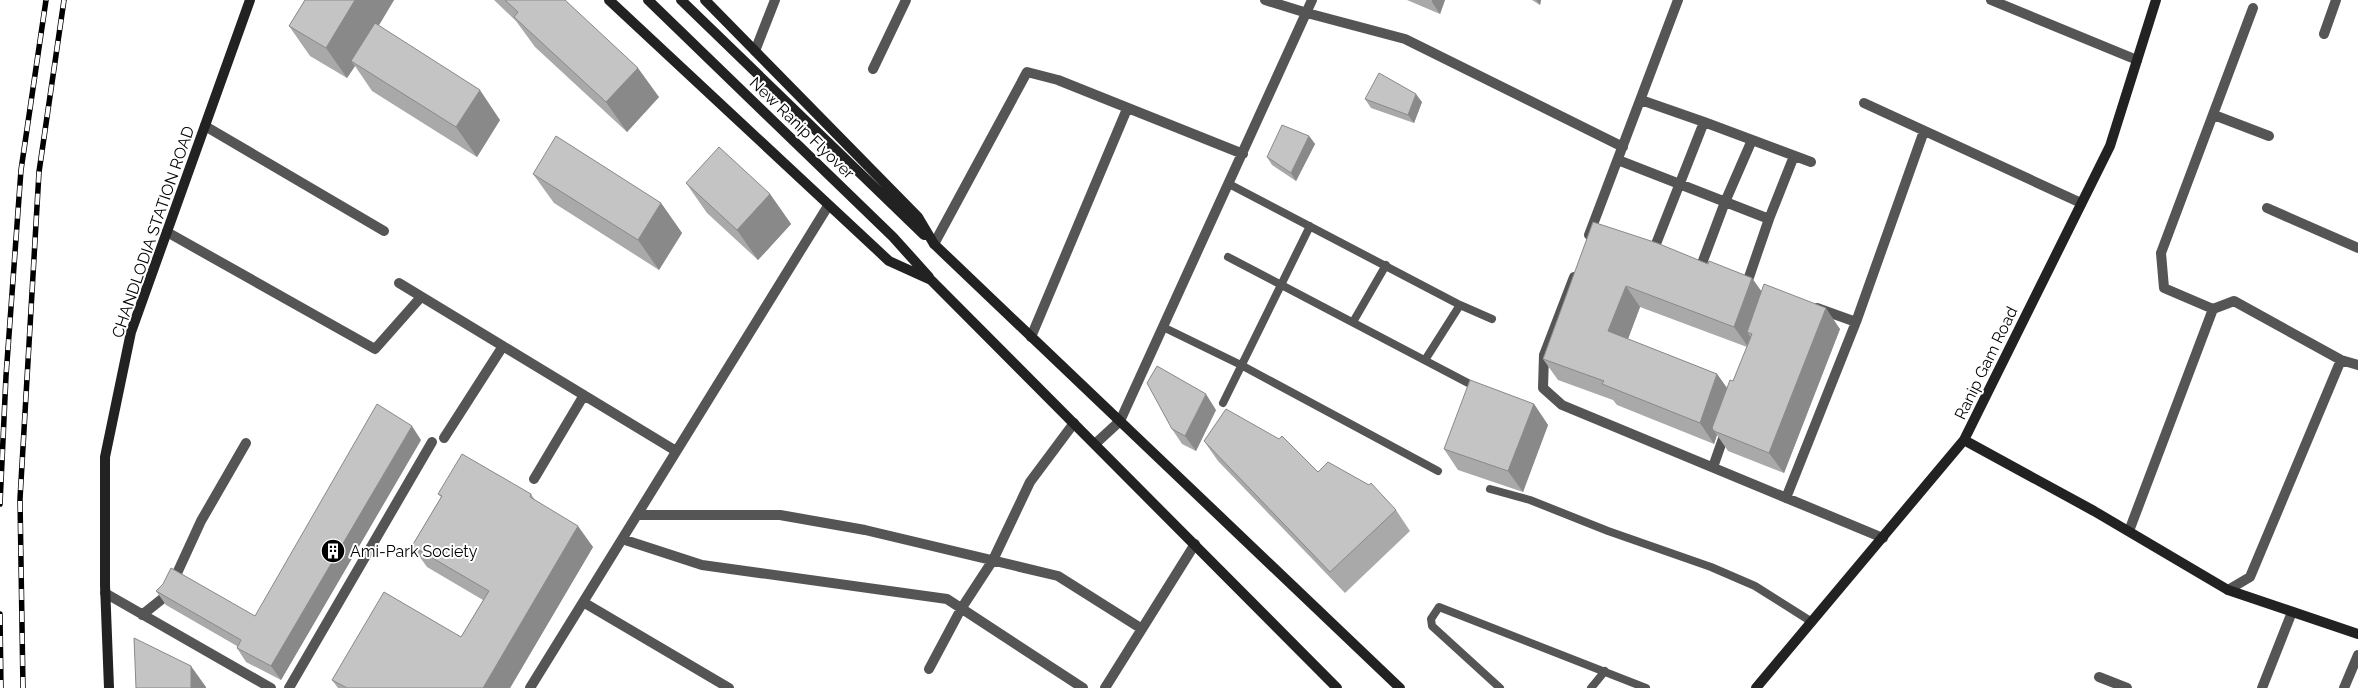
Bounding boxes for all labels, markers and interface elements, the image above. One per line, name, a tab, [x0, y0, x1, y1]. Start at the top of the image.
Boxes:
street label: New Ranip Flyover	[746, 73, 859, 183]
street label: CHANDLODIA STATION ROAD	[108, 124, 198, 340]
street label: Ranip Gam Road	[1950, 303, 2022, 423]
building icon: Ami-Park Society	[320, 538, 346, 564]
place label: Ami-Park Society	[350, 542, 478, 561]

